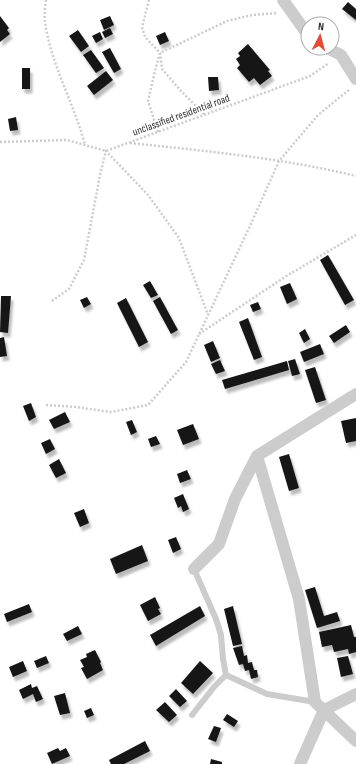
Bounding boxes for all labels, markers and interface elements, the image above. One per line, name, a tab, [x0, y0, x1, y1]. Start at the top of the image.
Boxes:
north arrow	[300, 16, 340, 56]
text: N	[317, 20, 325, 33]
street label: unclassified residential road	[131, 91, 232, 139]

